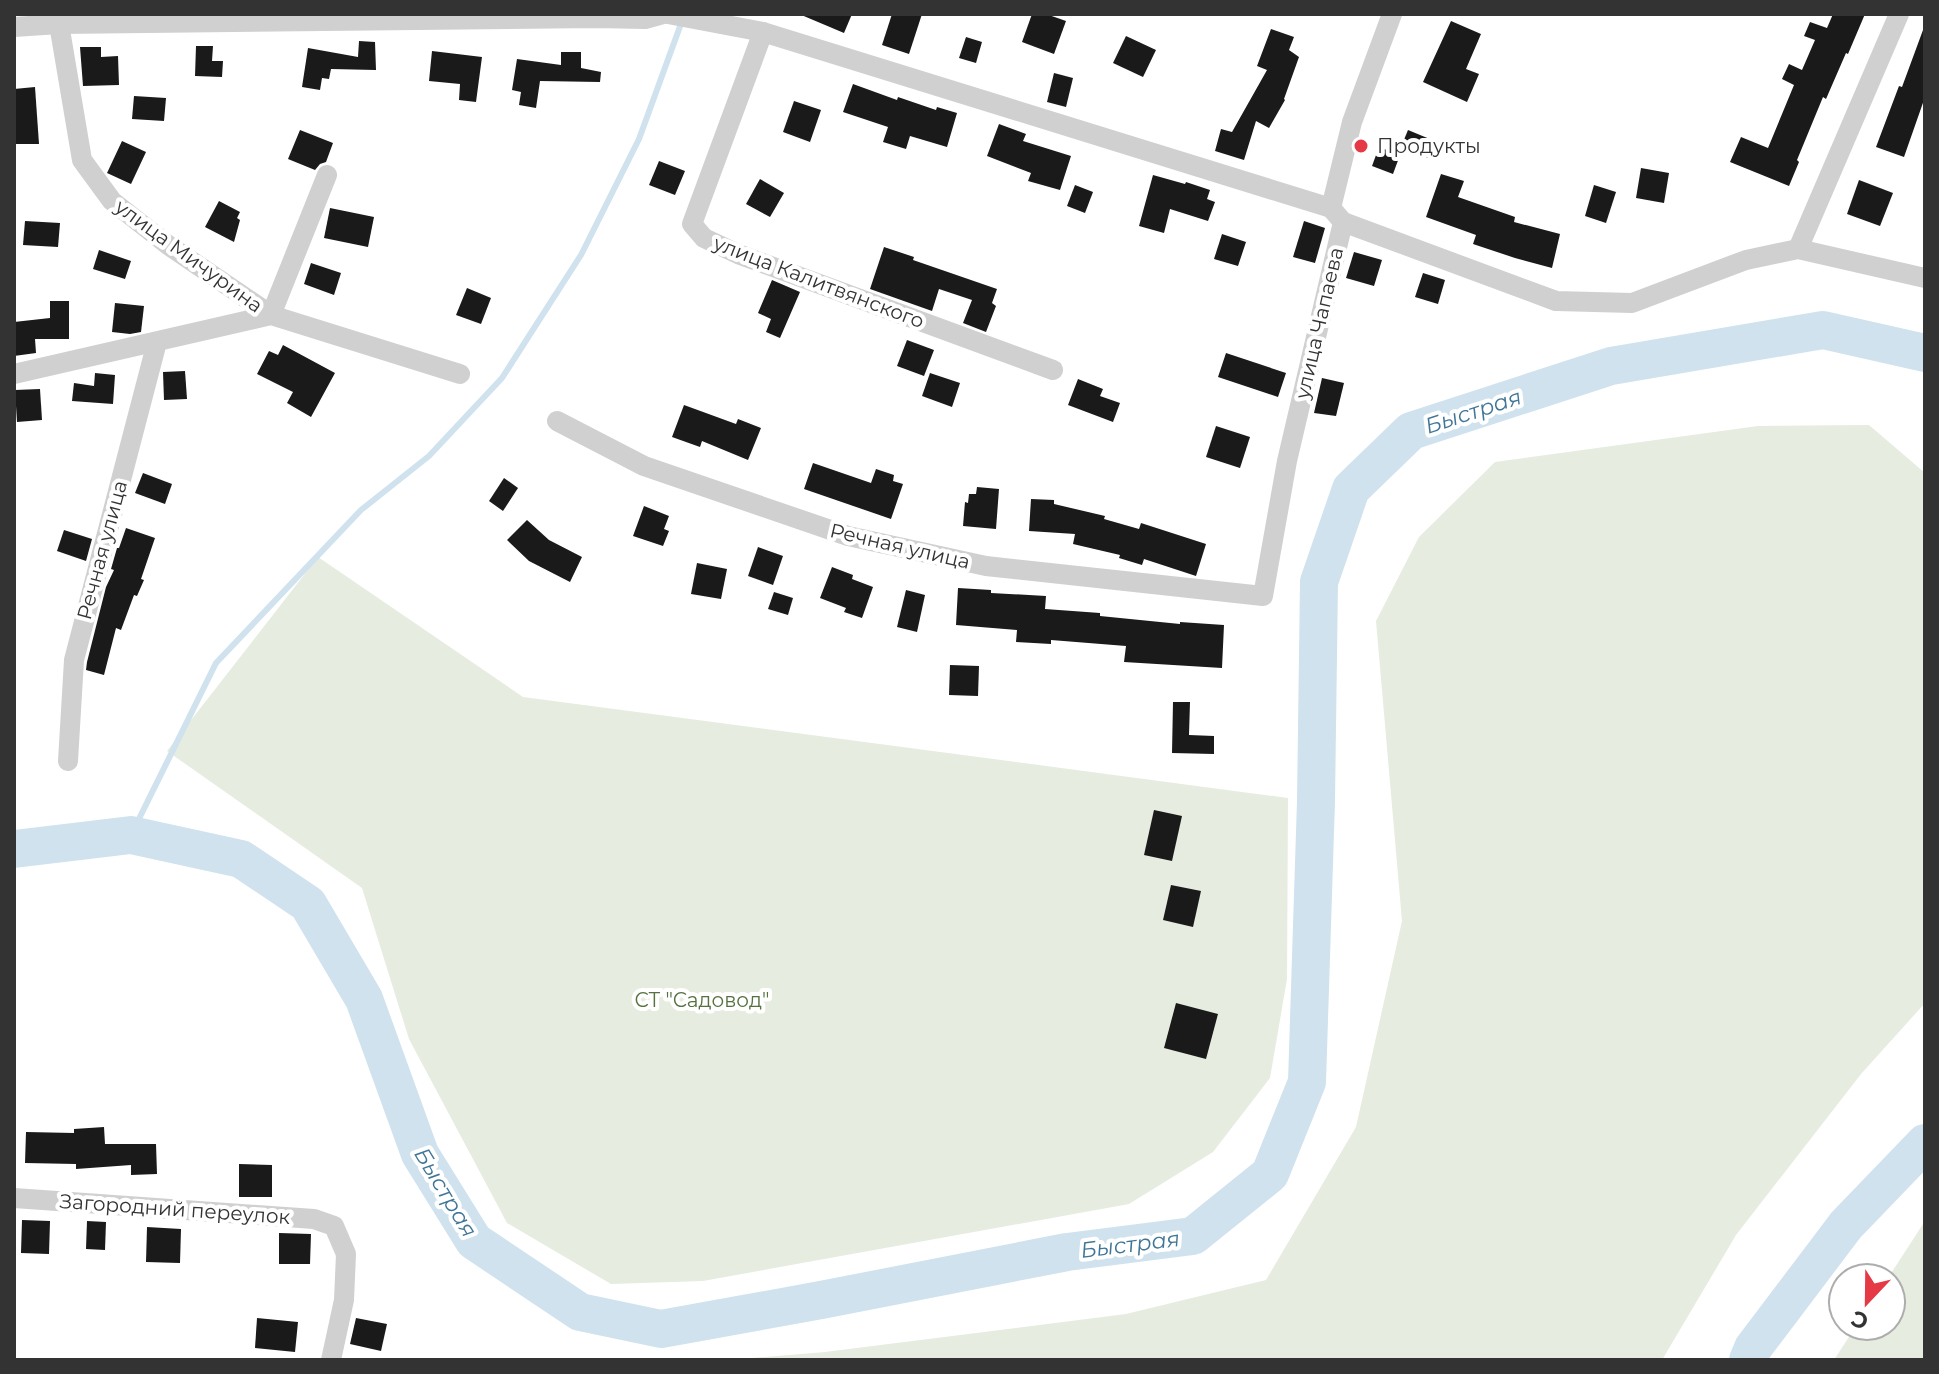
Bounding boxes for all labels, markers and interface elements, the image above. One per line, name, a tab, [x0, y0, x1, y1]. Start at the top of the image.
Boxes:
place label: Продукты	[1377, 134, 1481, 158]
marker: Продукты	[1352, 137, 1370, 155]
street label: улица Мичурина	[110, 194, 267, 318]
street label: улица Калитвянского	[709, 230, 928, 333]
street label: улица Чапаева	[1290, 245, 1348, 402]
water label: Быстрая	[1422, 383, 1525, 440]
street label: Речная улица	[72, 478, 132, 622]
street label: Речная улица	[828, 518, 972, 574]
park label: СТ "Садовод"	[634, 988, 770, 1012]
water label: Быстрая	[408, 1143, 483, 1242]
street label: Загородний переулок	[59, 1189, 291, 1229]
water label: Быстрая	[1079, 1225, 1181, 1264]
north arrow	[1827, 1262, 1907, 1342]
text: С	[1847, 1305, 1872, 1336]

